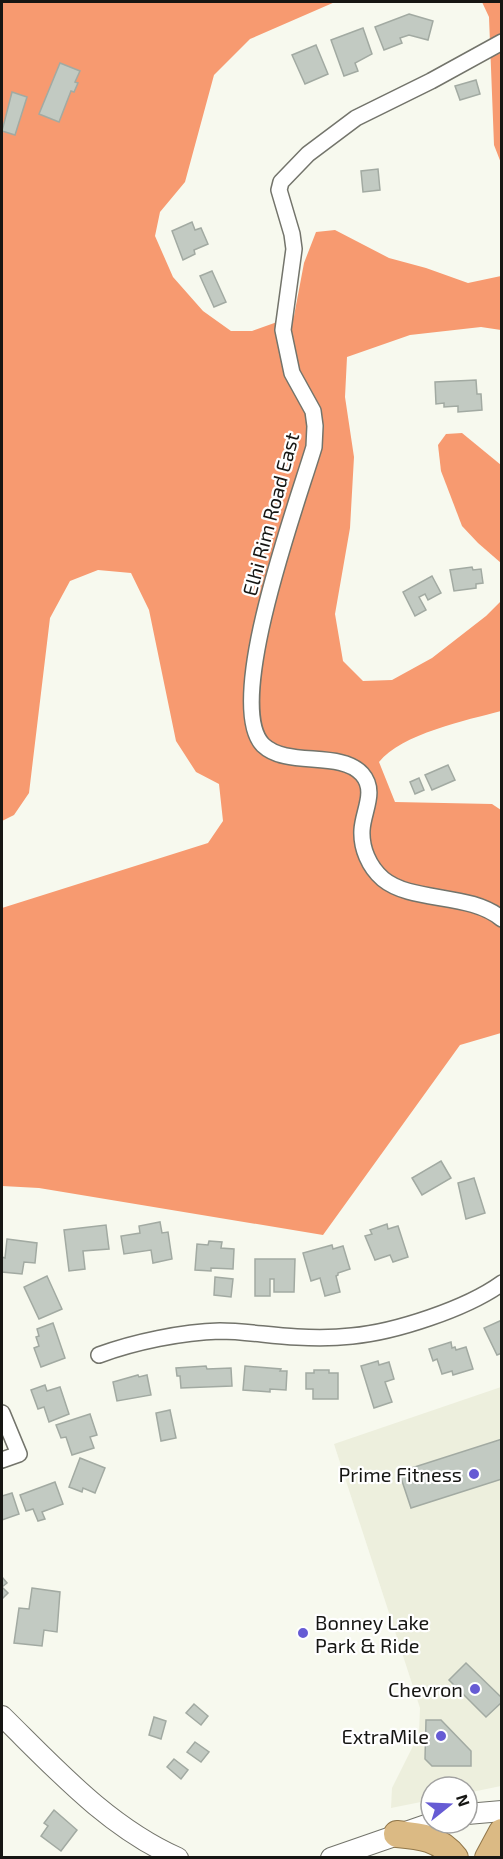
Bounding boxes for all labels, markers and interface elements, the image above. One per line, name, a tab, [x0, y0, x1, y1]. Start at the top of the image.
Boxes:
street label: Elhi Rim Road East	[237, 429, 303, 598]
place label: Prime Fitness	[338, 1462, 462, 1486]
marker: Prime Fitness	[467, 1467, 481, 1481]
place label: Bonney Lake Park & Ride	[315, 1610, 429, 1657]
marker: Bonney Lake Park & Ride	[296, 1626, 310, 1640]
place label: Chevron	[388, 1677, 463, 1701]
marker: Chevron	[468, 1682, 482, 1696]
place label: ExtraMile	[341, 1724, 429, 1748]
marker: ExtraMile	[434, 1729, 448, 1743]
north arrow	[419, 1775, 479, 1835]
text: N	[453, 1792, 475, 1809]

